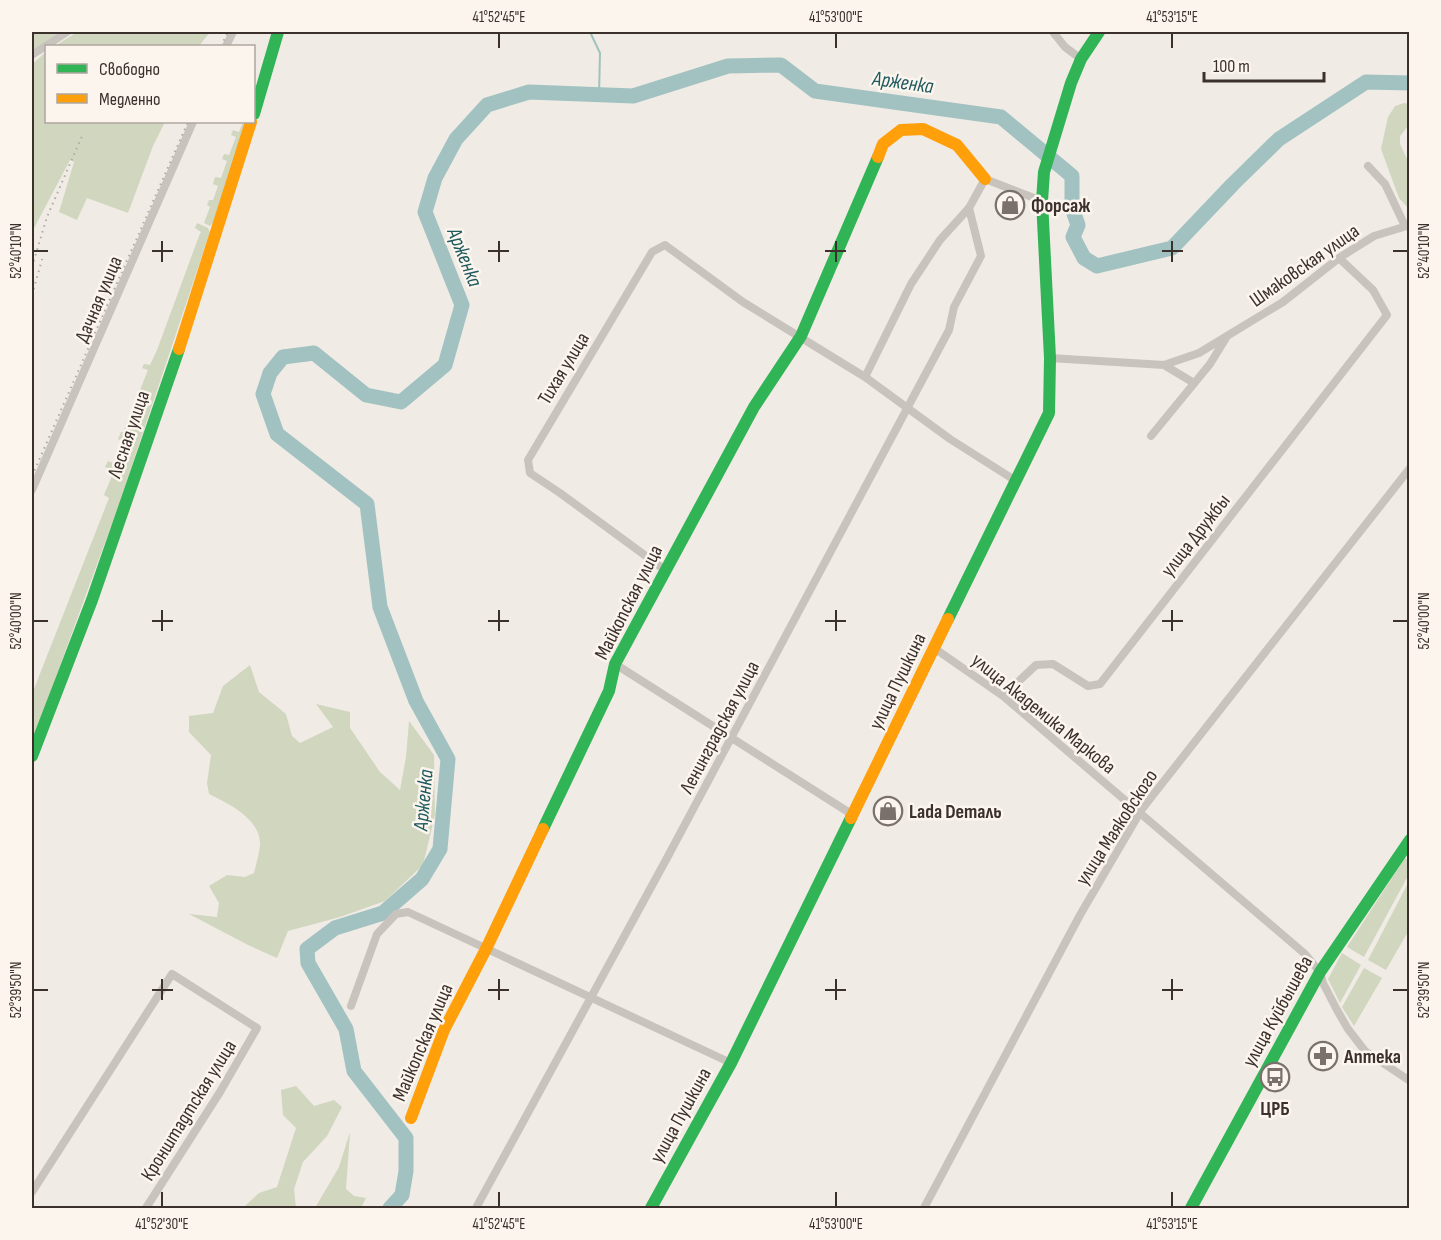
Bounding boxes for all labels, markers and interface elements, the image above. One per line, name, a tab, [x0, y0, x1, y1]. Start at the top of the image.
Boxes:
text: 41°52'45"E	[473, 8, 525, 27]
text: 41°53'00"E	[809, 8, 863, 27]
text: 41°53'15"E	[1146, 8, 1198, 27]
legend	[45, 45, 255, 123]
scale bar	[1204, 45, 1324, 83]
text: 100 m	[1213, 56, 1250, 77]
text: Свободно	[99, 59, 160, 80]
water label: Арженка	[870, 66, 936, 99]
text: Медленно	[99, 89, 161, 110]
shop icon: Форсаж	[994, 189, 1026, 221]
place label: Форсаж	[1031, 194, 1091, 218]
street label: Шмаковская улица	[1245, 219, 1364, 312]
text: 52°40'10"N	[7, 223, 26, 279]
water label: Арженка	[441, 223, 488, 291]
text: 52°40'10"N	[1415, 223, 1434, 279]
street label: Дачная улица	[70, 253, 128, 346]
street label: Тихая улица	[533, 328, 595, 409]
street label: Лесная улица	[103, 388, 155, 482]
street label: улица Дружбы	[1156, 490, 1235, 582]
street label: Майкопская улица	[590, 541, 668, 664]
text: 52°40'00"N	[7, 592, 26, 650]
text: 52°40'00"N	[1415, 592, 1434, 650]
street label: улица Пушкина	[864, 629, 932, 734]
street label: улица Академика Маркова	[966, 648, 1120, 779]
street label: Ленинградская улица	[674, 657, 765, 799]
street label: улица Маяковского	[1071, 765, 1163, 890]
water label: Арженка	[408, 768, 439, 833]
shop icon: Lada Dеталь	[872, 795, 904, 827]
place label: Lada Dеталь	[909, 800, 1002, 824]
street label: улица Куйбышева	[1237, 952, 1318, 1071]
text: 52°39'50"N	[7, 962, 26, 1018]
text: 52°39'50"N	[1415, 962, 1434, 1018]
street label: Майкопская улица	[387, 980, 458, 1105]
street label: Кронштадтская улица	[136, 1036, 242, 1185]
pharmacy icon: Аптека	[1307, 1040, 1339, 1072]
place label: Аптека	[1343, 1045, 1401, 1069]
bus stop icon: ЦРБ	[1259, 1061, 1291, 1093]
street label: улица Пушкина	[645, 1064, 717, 1167]
place label: ЦРБ	[1260, 1097, 1290, 1121]
text: 41°52'30"E	[135, 1215, 189, 1234]
text: 41°52'45"E	[473, 1215, 525, 1234]
text: 41°53'00"E	[809, 1215, 863, 1234]
text: 41°53'15"E	[1146, 1215, 1198, 1234]

